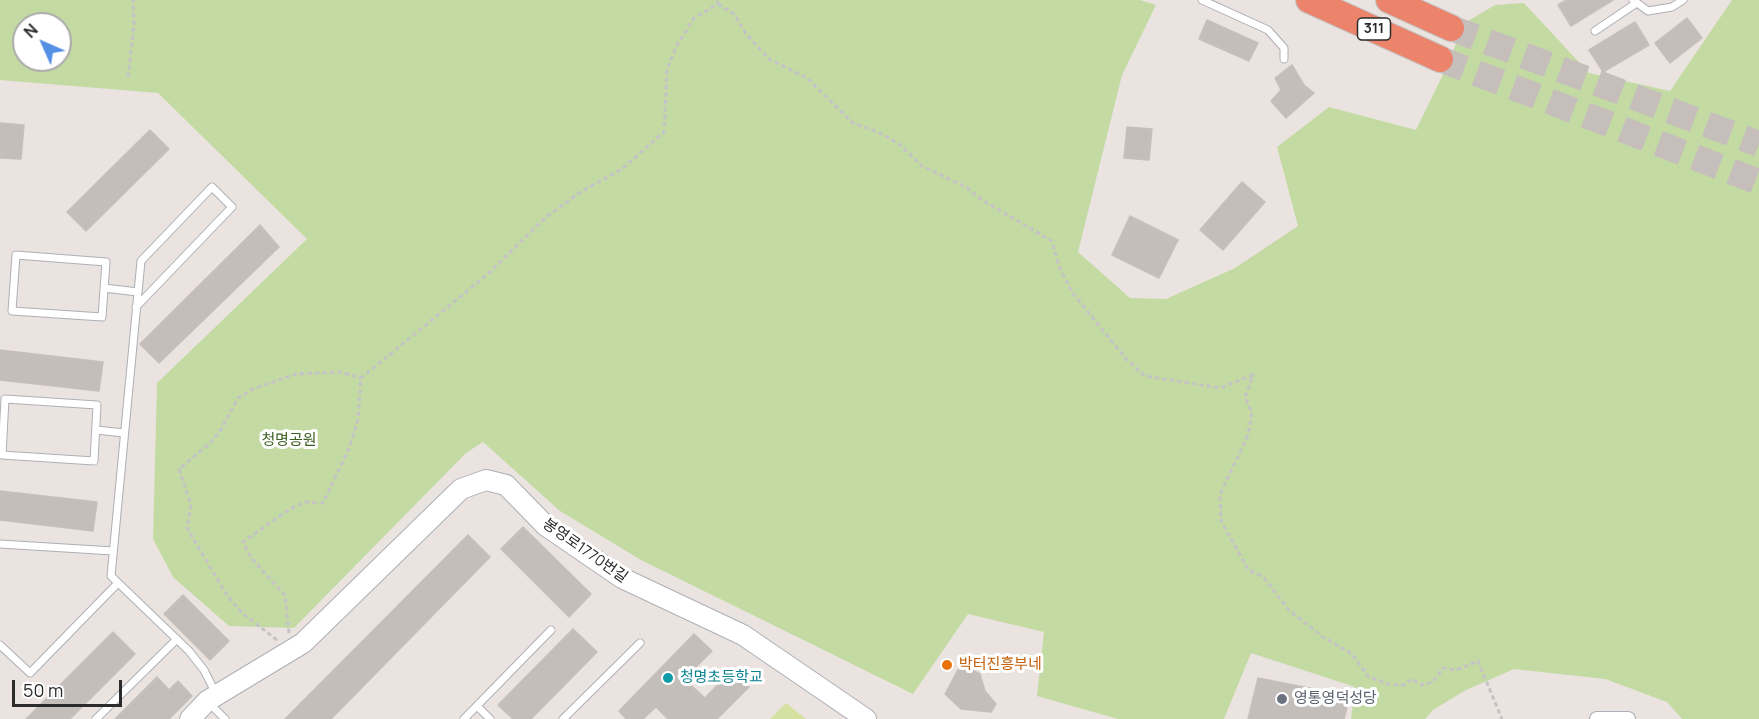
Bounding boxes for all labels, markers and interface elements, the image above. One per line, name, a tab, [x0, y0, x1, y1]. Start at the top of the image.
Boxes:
north arrow	[12, 12, 72, 72]
road number: 311	[1358, 18, 1390, 40]
text: N	[19, 19, 43, 43]
park label: 청명공원	[261, 432, 317, 450]
street label: 봉영로1770번길	[539, 515, 631, 587]
place label: 박터진흥부네	[959, 656, 1042, 674]
marker: 박터진흥부네	[940, 658, 954, 672]
scale bar	[15, 668, 124, 706]
place label: 청명초등학교	[680, 669, 763, 687]
marker: 청명초등학교	[661, 671, 675, 685]
text: 50 m	[23, 678, 63, 702]
place label: 영통영덕성당	[1294, 690, 1377, 708]
marker: 영통영덕성당	[1275, 692, 1289, 706]

